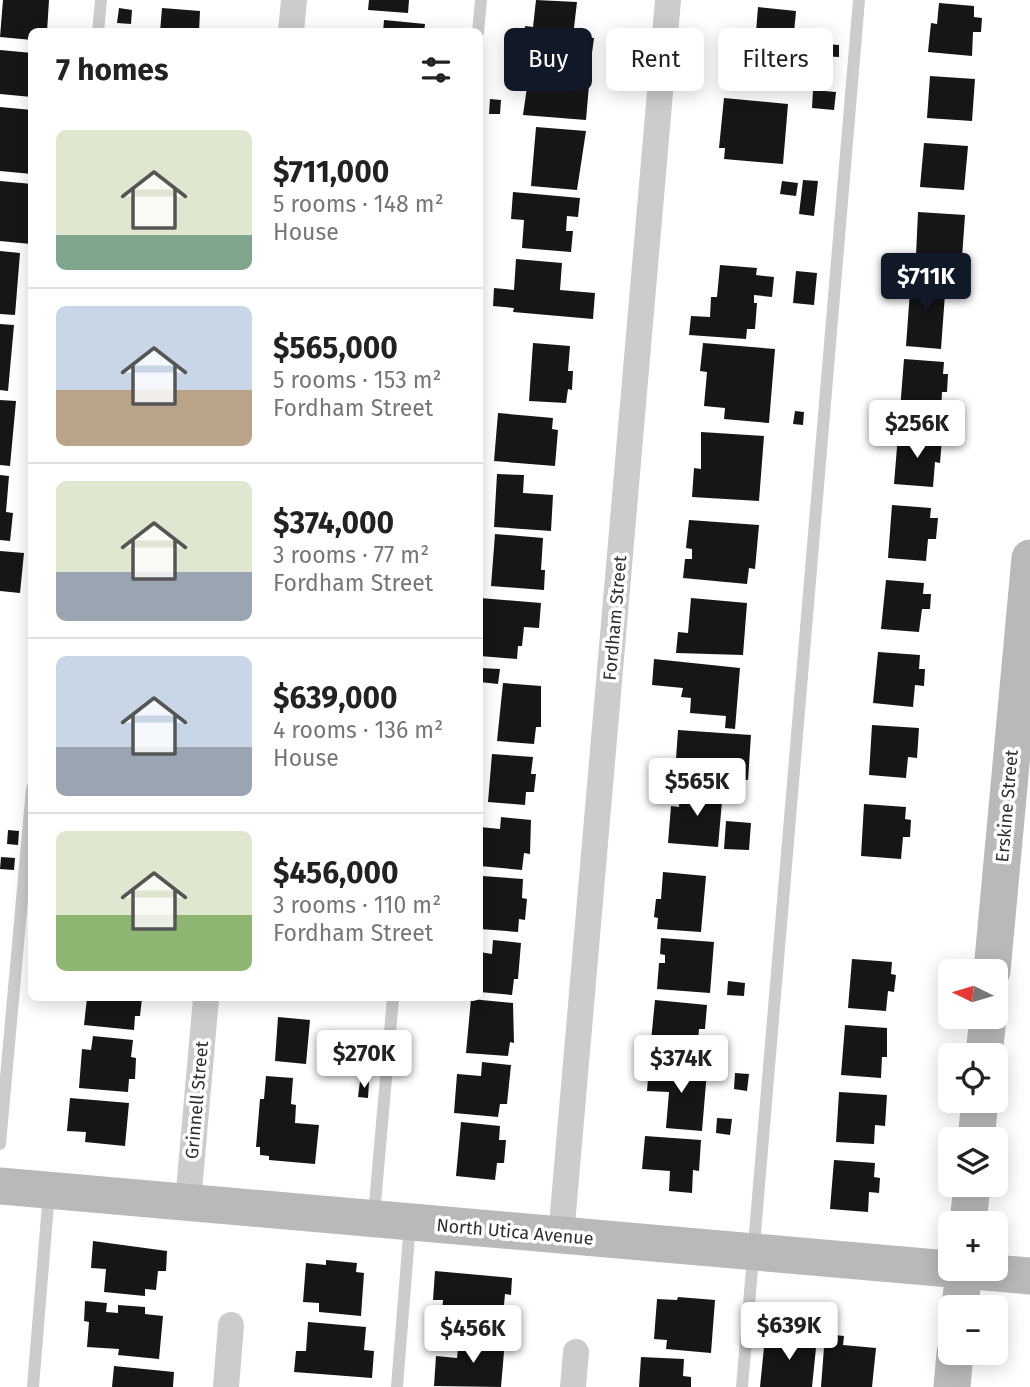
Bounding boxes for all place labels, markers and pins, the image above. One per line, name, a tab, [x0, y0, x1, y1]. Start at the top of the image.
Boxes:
pin: $711K	[877, 254, 975, 313]
pin: $256K	[868, 400, 966, 460]
pin: $565K	[648, 758, 746, 818]
pin: $270K	[315, 1030, 413, 1090]
pin: $374K	[632, 1036, 730, 1095]
pin: $639K	[740, 1302, 838, 1362]
pin: $456K	[424, 1306, 522, 1365]

